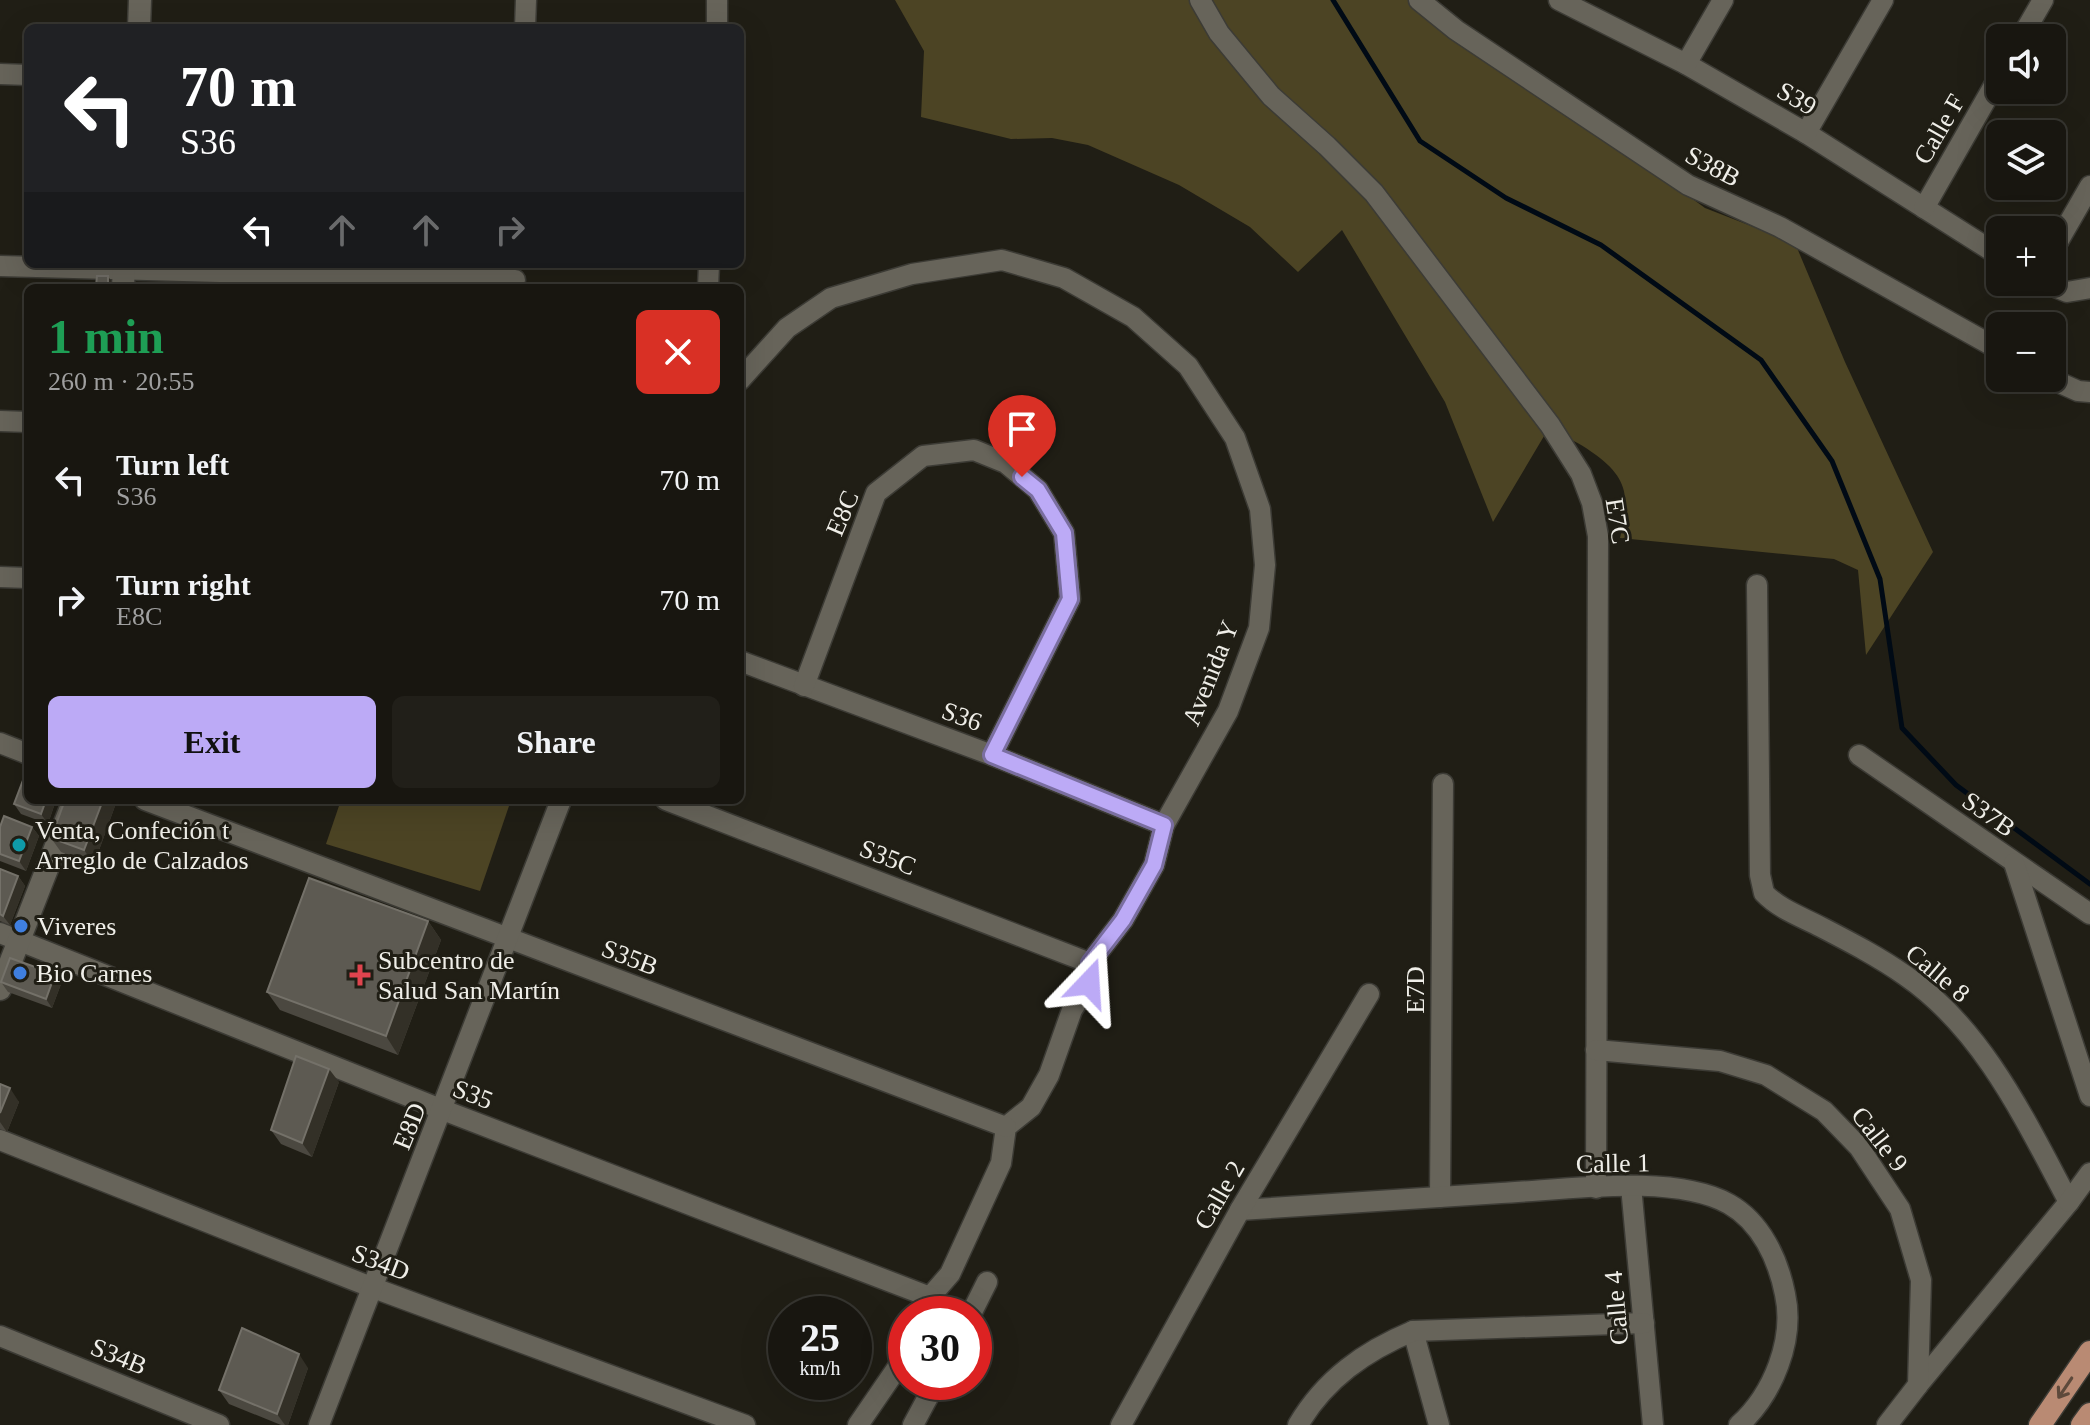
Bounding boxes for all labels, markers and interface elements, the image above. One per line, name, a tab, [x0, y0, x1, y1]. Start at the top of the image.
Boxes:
map controls	[1986, 24, 2066, 392]
button: sound	[1986, 24, 2066, 104]
icon: left	[48, 56, 152, 160]
text: 70 m	[180, 56, 297, 118]
street label: S39	[1772, 76, 1822, 121]
street label: Calle F	[1908, 89, 1971, 169]
button: layers	[1986, 120, 2066, 200]
text: S36	[180, 122, 236, 162]
street label: S38B	[1680, 140, 1745, 193]
icon: left	[236, 208, 280, 252]
icon: ahead	[320, 208, 364, 252]
icon: ahead	[404, 208, 448, 252]
icon: right	[488, 208, 532, 252]
button: +	[1986, 216, 2066, 296]
text: 1 min	[48, 310, 164, 363]
button: close	[636, 310, 720, 394]
button: −	[1986, 312, 2066, 392]
text: 260 m · 20:55	[48, 367, 195, 396]
pin	[988, 395, 1056, 477]
icon: arrive	[1000, 407, 1044, 451]
text: Turn left	[116, 448, 229, 481]
icon: left	[48, 458, 92, 502]
text: 70 m	[659, 463, 720, 496]
text: S36	[116, 482, 156, 511]
street label: E8C	[820, 486, 865, 540]
street label: E7C	[1600, 496, 1635, 546]
text: Turn right	[116, 568, 251, 601]
icon: right	[48, 578, 92, 622]
text: 70 m	[659, 583, 720, 616]
text: E8C	[116, 602, 162, 631]
street label: Avenida Y	[1176, 616, 1245, 730]
button: Exit	[48, 696, 376, 788]
button: Share	[392, 696, 720, 788]
street label: S36	[938, 696, 986, 737]
street label: S37B	[1957, 786, 2021, 843]
place label: Venta, Confeción t Arreglo de Calzados	[35, 816, 249, 875]
street label: S35C	[856, 834, 920, 881]
marker: Venta, Confeción t Arreglo de Calzados	[10, 836, 28, 854]
place label: Viveres	[37, 912, 116, 941]
marker: Viveres	[12, 917, 30, 935]
street label: S35B	[598, 934, 662, 981]
street label: Calle 8	[1900, 938, 1975, 1008]
position arrow	[1047, 941, 1131, 1025]
place label: Subcentro de Salud San Martín	[378, 946, 560, 1005]
place label: Bio Carnes	[36, 959, 152, 988]
marker: Bio Carnes	[11, 964, 29, 982]
marker: Subcentro de Salud San Martín	[349, 964, 371, 986]
street label: E7D	[1401, 966, 1430, 1014]
street label: S35	[449, 1074, 497, 1115]
street label: E8D	[387, 1099, 432, 1154]
street label: Calle 9	[1845, 1101, 1914, 1178]
street label: Calle 1	[1576, 1148, 1650, 1179]
street label: Calle 2	[1188, 1156, 1251, 1235]
street label: S34D	[348, 1238, 414, 1287]
street label: Calle 4	[1599, 1270, 1634, 1346]
speed limit sign: 30	[888, 1296, 992, 1400]
text: 25	[800, 1315, 840, 1360]
street label: S34B	[87, 1332, 151, 1381]
text: km/h	[799, 1357, 841, 1379]
one-way arrow	[2057, 1377, 2073, 1399]

